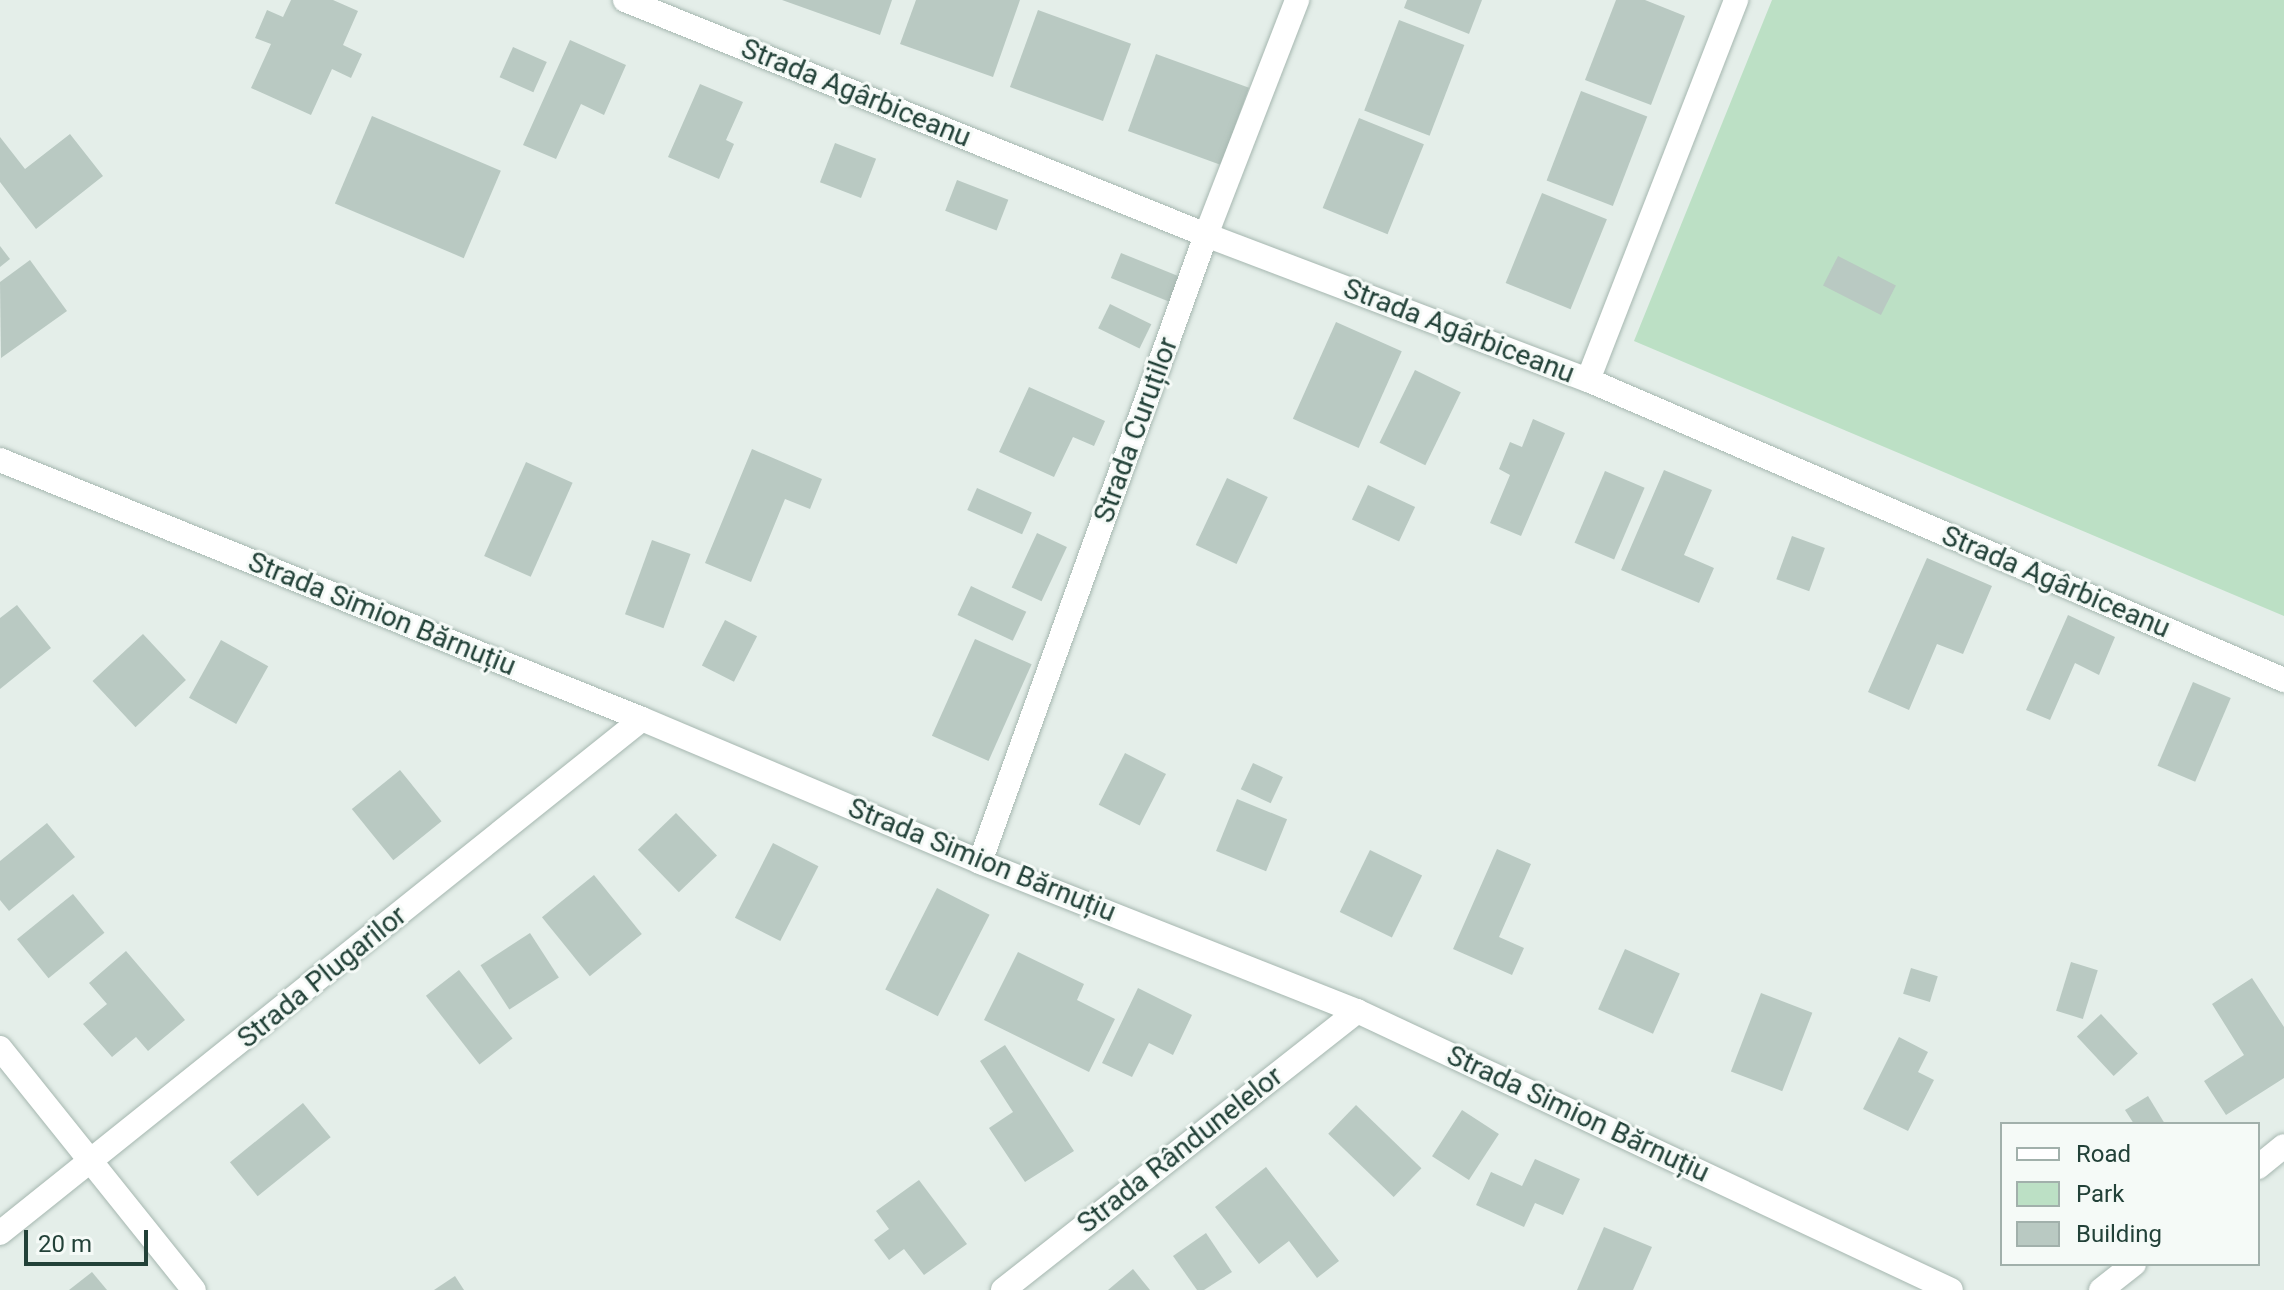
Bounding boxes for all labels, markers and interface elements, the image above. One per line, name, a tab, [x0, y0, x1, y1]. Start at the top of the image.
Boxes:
street label: Strada Agârbiceanu	[736, 32, 976, 154]
street label: Strada Agârbiceanu	[1339, 271, 1579, 391]
street label: Strada Curuților	[1087, 333, 1185, 527]
street label: Strada Agârbiceanu	[1937, 519, 2175, 645]
street label: Strada Simion Bărnuțiu	[243, 545, 521, 683]
street label: Strada Simion Bărnuțiu	[843, 791, 1121, 929]
street label: Strada Plugarilor	[231, 899, 413, 1055]
street label: Strada Simion Bărnuțiu	[1441, 1038, 1715, 1190]
street label: Strada Rândunelelor	[1071, 1059, 1289, 1241]
legend	[2000, 1122, 2260, 1266]
text: Road	[2076, 1140, 2131, 1168]
text: Park	[2076, 1180, 2124, 1208]
scale bar	[28, 1214, 152, 1264]
text: Building	[2076, 1220, 2162, 1248]
text: 20 m	[38, 1230, 92, 1258]

